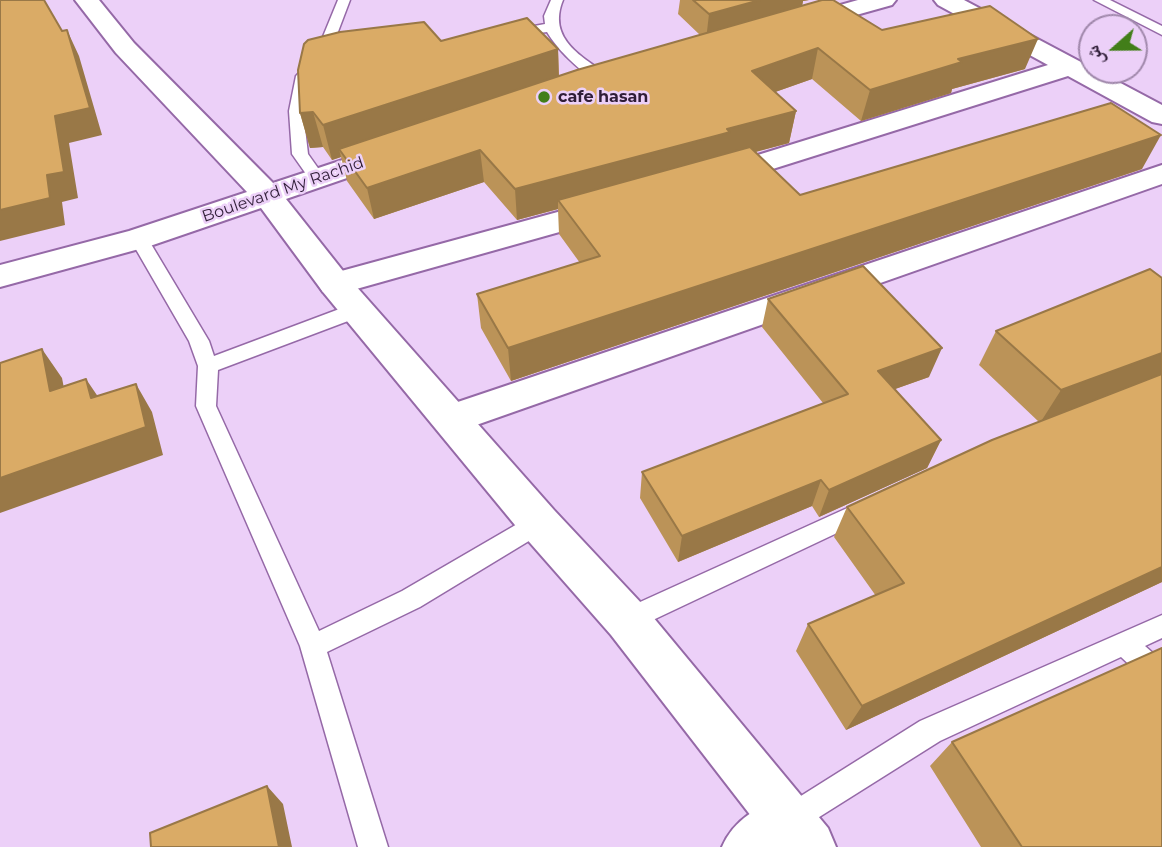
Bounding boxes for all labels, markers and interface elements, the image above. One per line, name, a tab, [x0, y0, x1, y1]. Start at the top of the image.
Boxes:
north arrow	[1078, 14, 1148, 84]
text: ش	[1080, 42, 1109, 70]
place label: cafe hasan	[558, 87, 648, 107]
marker: cafe hasan	[536, 89, 552, 105]
street label: Boulevard My Rachid	[200, 153, 366, 227]

